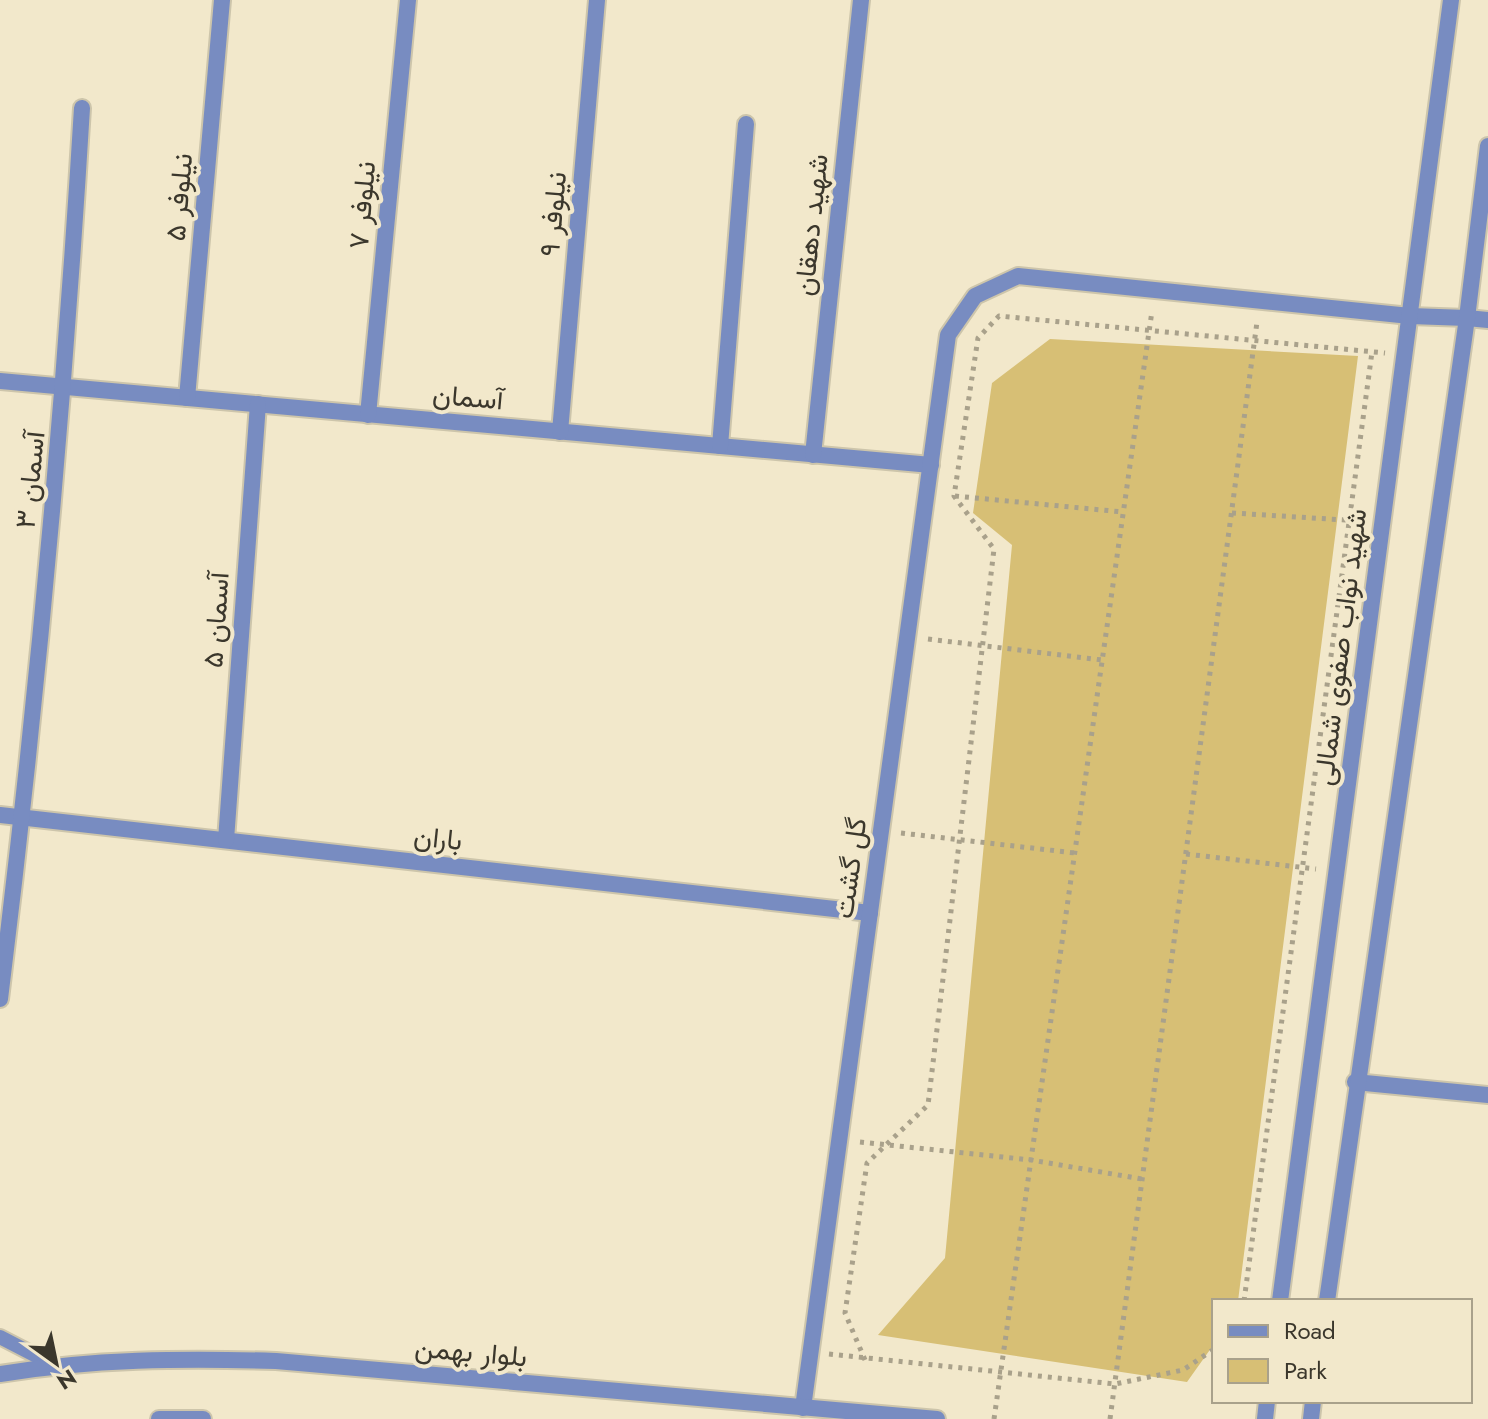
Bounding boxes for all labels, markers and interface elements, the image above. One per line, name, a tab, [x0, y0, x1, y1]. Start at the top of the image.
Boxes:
street label: نیلوفر ۵	[155, 151, 203, 243]
street label: شهید دهقان	[783, 152, 839, 298]
street label: نیلوفر ۷	[338, 159, 386, 251]
street label: نیلوفر ۹	[529, 170, 577, 258]
street label: آسمان	[431, 373, 508, 421]
street label: آسمان ۳	[5, 427, 56, 531]
street label: شهید نواب صفوی شمالی	[1303, 506, 1377, 788]
street label: آسمان ۵	[192, 568, 240, 669]
street label: باران	[412, 815, 464, 861]
street label: گل گشت	[823, 815, 877, 921]
legend	[1212, 1299, 1472, 1403]
text: Road	[1284, 1313, 1336, 1348]
north arrow	[16, 1323, 96, 1403]
street label: بلوار بهمن	[413, 1327, 529, 1377]
text: Park	[1284, 1353, 1327, 1388]
text: N	[51, 1362, 83, 1398]

